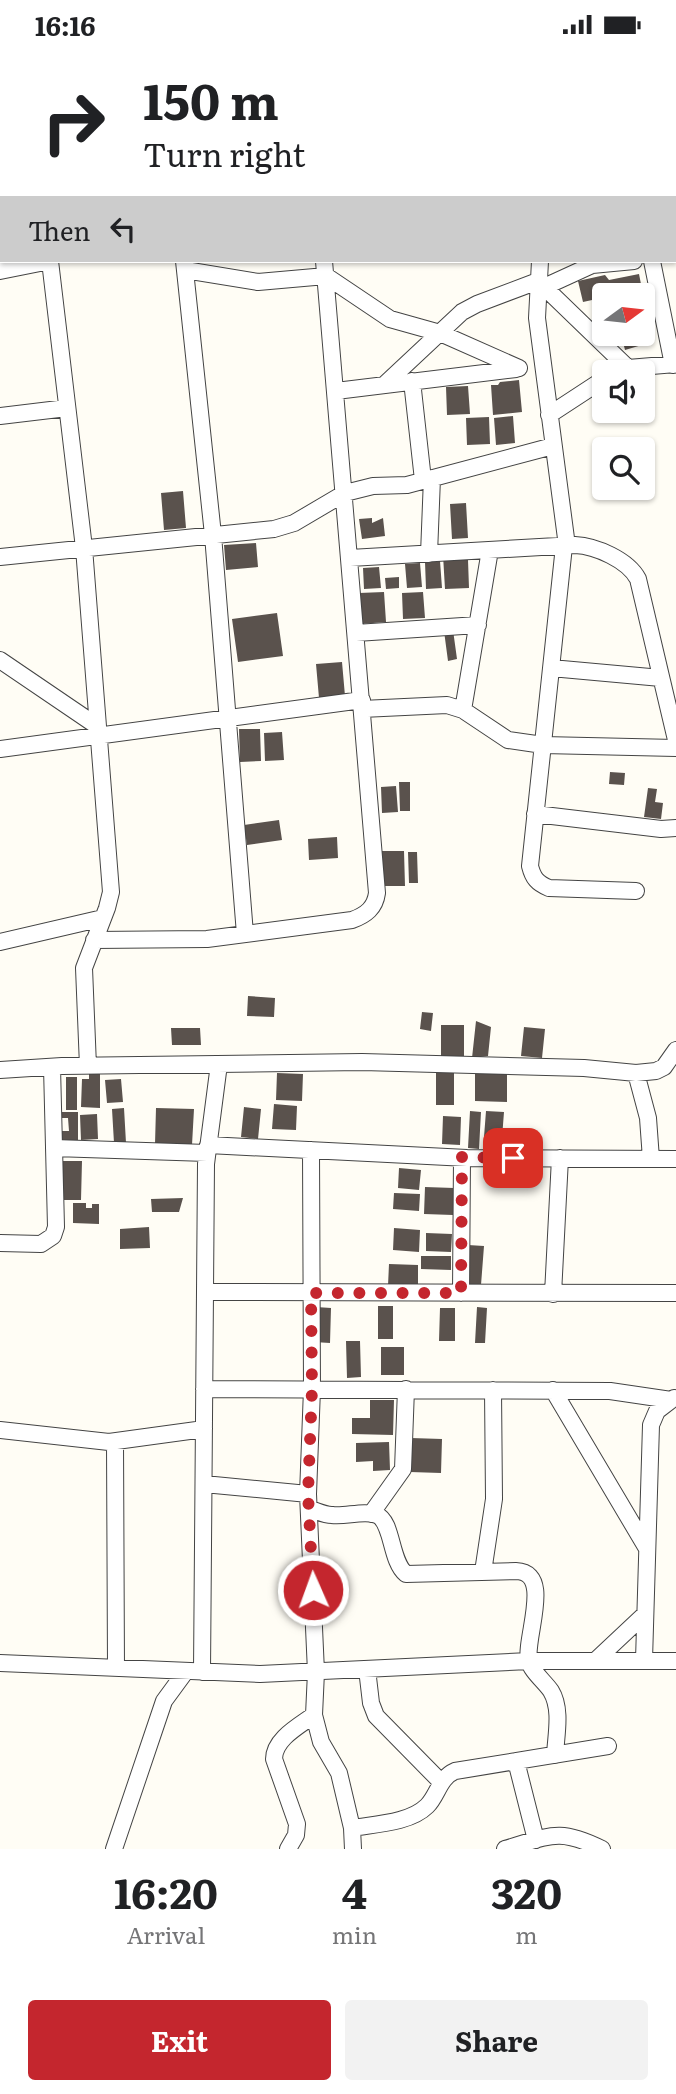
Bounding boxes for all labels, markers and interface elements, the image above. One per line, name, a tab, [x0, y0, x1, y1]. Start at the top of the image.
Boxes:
text: 16:16	[35, 5, 95, 44]
text: 150 m	[143, 62, 279, 135]
icon: right	[28, 77, 119, 168]
text: Turn right	[143, 129, 305, 177]
text: Then	[28, 210, 90, 249]
icon: left	[104, 210, 142, 248]
north arrow	[592, 283, 654, 347]
map controls	[592, 283, 655, 500]
button: sound	[592, 360, 655, 423]
button: search	[592, 437, 655, 500]
pin	[483, 1128, 543, 1188]
icon: arrive	[494, 1139, 532, 1177]
position arrow	[276, 1553, 350, 1627]
text: 16:20	[114, 1860, 218, 1922]
text: 4	[342, 1860, 367, 1922]
text: 320	[491, 1860, 562, 1922]
text: Arrival	[127, 1917, 205, 1951]
text: min	[332, 1917, 377, 1951]
text: m	[515, 1917, 538, 1951]
button: Exit	[28, 2000, 331, 2080]
button: Share	[345, 2000, 648, 2080]

